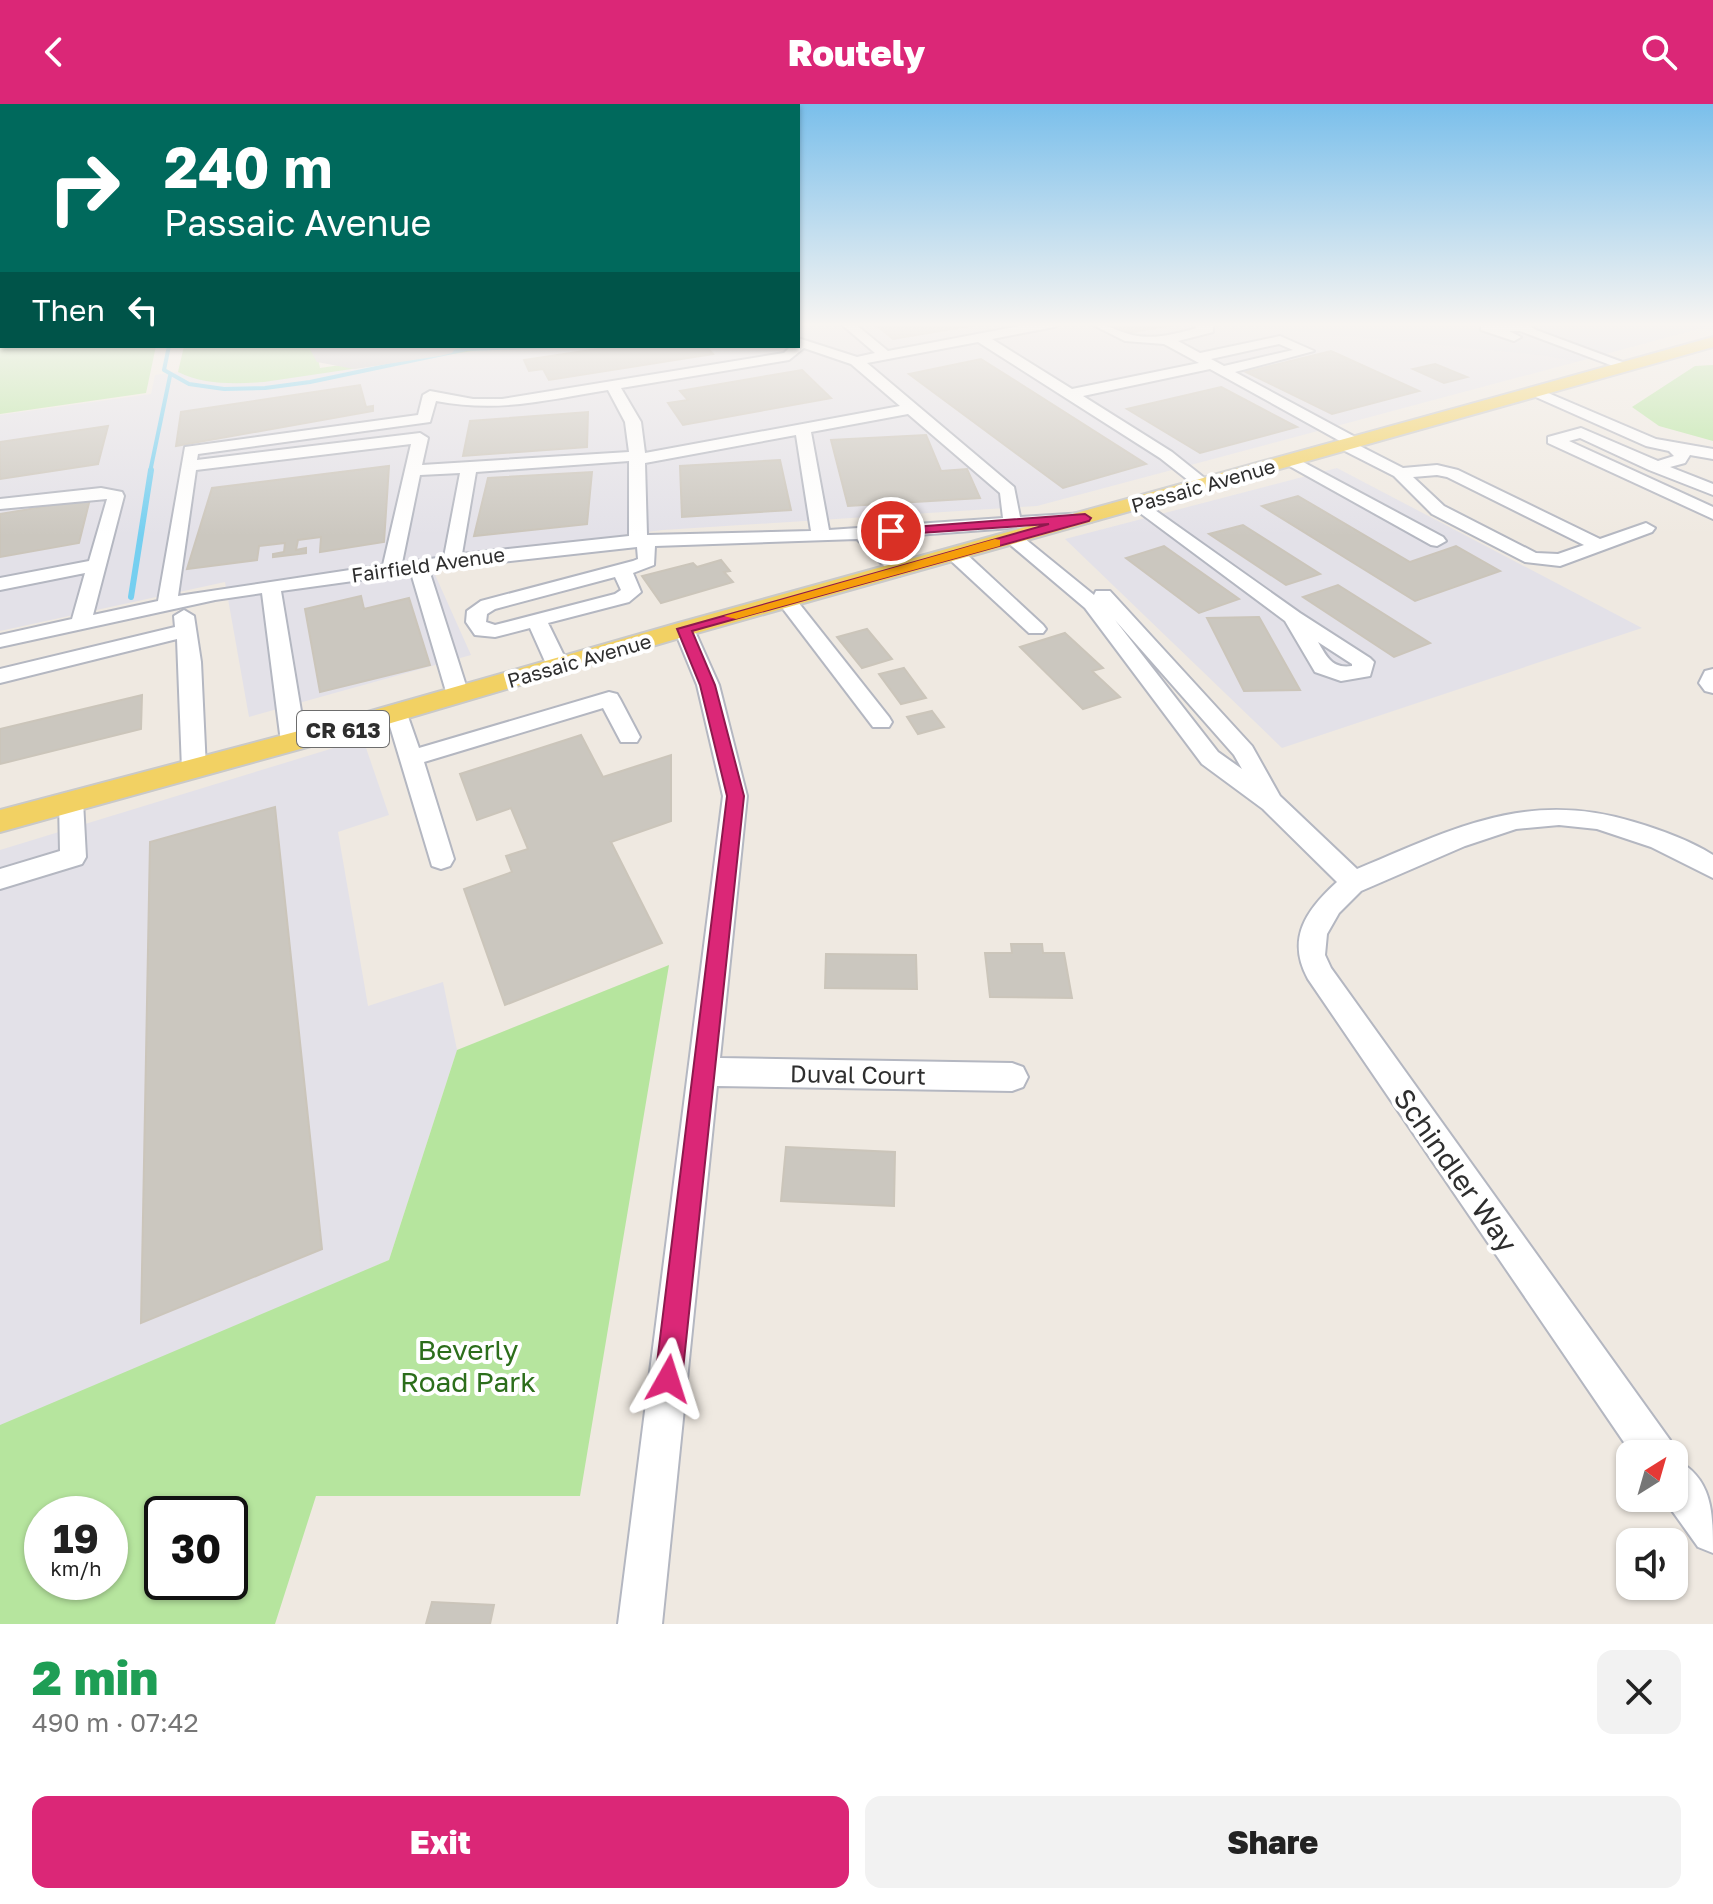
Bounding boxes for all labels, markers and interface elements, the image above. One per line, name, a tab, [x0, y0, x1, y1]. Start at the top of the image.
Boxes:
icon: back	[32, 30, 76, 74]
icon: search	[1637, 30, 1681, 74]
text: Routely	[788, 31, 925, 74]
text: 240 m	[164, 133, 333, 200]
icon: right	[32, 136, 136, 240]
text: Passaic Avenue	[164, 201, 431, 244]
icon: left	[121, 288, 165, 332]
text: Then	[32, 292, 105, 328]
street label: Passaic Avenue	[1128, 453, 1278, 517]
pin	[857, 497, 925, 565]
icon: arrive	[869, 509, 913, 553]
street label: Fairfield Avenue	[350, 541, 506, 587]
street label: Passaic Avenue	[504, 628, 654, 692]
road number: CR 613	[297, 711, 389, 747]
street label: Duval Court	[790, 1058, 926, 1090]
street label: Schindler Way	[1387, 1082, 1525, 1258]
park label: Beverly Road Park	[400, 1333, 536, 1398]
position arrow	[626, 1337, 710, 1421]
north arrow	[1616, 1440, 1688, 1512]
map controls	[1616, 1440, 1688, 1600]
speed limit sign: 30	[144, 1496, 248, 1600]
text: 19	[53, 1514, 99, 1562]
button: sound	[1616, 1528, 1688, 1600]
text: km/h	[51, 1556, 101, 1580]
text: 2 min	[32, 1648, 158, 1706]
button: close	[1597, 1650, 1681, 1734]
text: 490 m · 07:42	[32, 1707, 199, 1738]
button: Exit	[32, 1796, 849, 1888]
button: Share	[865, 1796, 1681, 1888]

